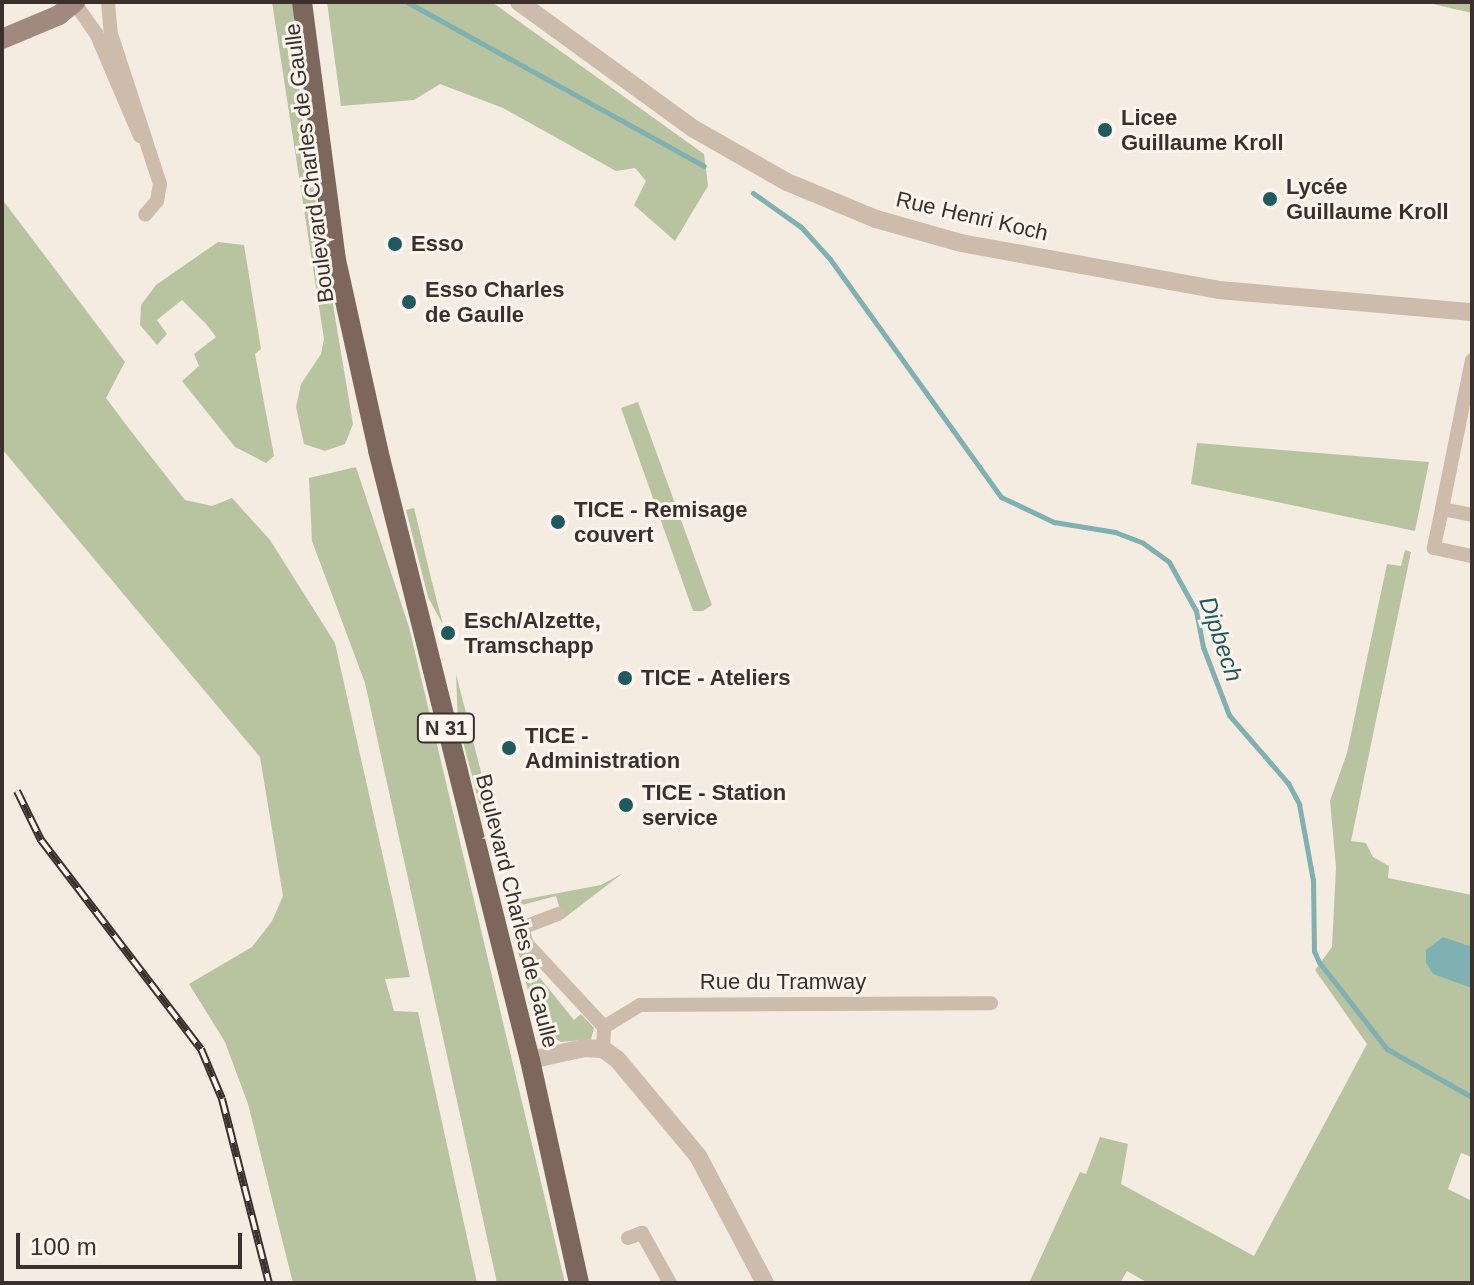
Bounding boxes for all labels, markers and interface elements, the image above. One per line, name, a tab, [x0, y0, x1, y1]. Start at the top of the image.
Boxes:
street label: Boulevard Charles de Gaulle	[279, 22, 339, 304]
place label: Licee Guillaume Kroll	[1121, 104, 1284, 156]
marker: Licee Guillaume Kroll	[1096, 121, 1114, 139]
place label: Lycée Guillaume Kroll	[1286, 173, 1449, 224]
street label: Rue Henri Koch	[893, 186, 1051, 246]
marker: Lycée Guillaume Kroll	[1261, 190, 1279, 208]
place label: Esso	[411, 231, 464, 257]
marker: Esso	[386, 235, 404, 253]
place label: Esso Charles de Gaulle	[425, 276, 564, 328]
marker: Esso Charles de Gaulle	[400, 293, 418, 311]
place label: TICE - Remisage couvert	[574, 496, 748, 548]
marker: TICE - Remisage couvert	[549, 513, 567, 531]
water label: Dipbech	[1193, 593, 1249, 685]
place label: Esch/Alzette, Tramschapp	[464, 607, 601, 658]
marker: Esch/Alzette, Tramschapp	[439, 624, 457, 642]
place label: TICE - Ateliers	[641, 665, 791, 691]
marker: TICE - Ateliers	[616, 669, 634, 687]
road number: N 31	[416, 712, 476, 744]
place label: TICE - Administration	[525, 722, 680, 774]
marker: TICE - Administration	[500, 739, 518, 757]
street label: Boulevard Charles de Gaulle	[470, 771, 564, 1051]
place label: TICE - Station service	[642, 779, 786, 830]
marker: TICE - Station service	[617, 796, 635, 814]
street label: Rue du Tramway	[700, 969, 866, 995]
scale bar	[20, 1217, 246, 1267]
text: 100 m	[30, 1233, 97, 1260]

